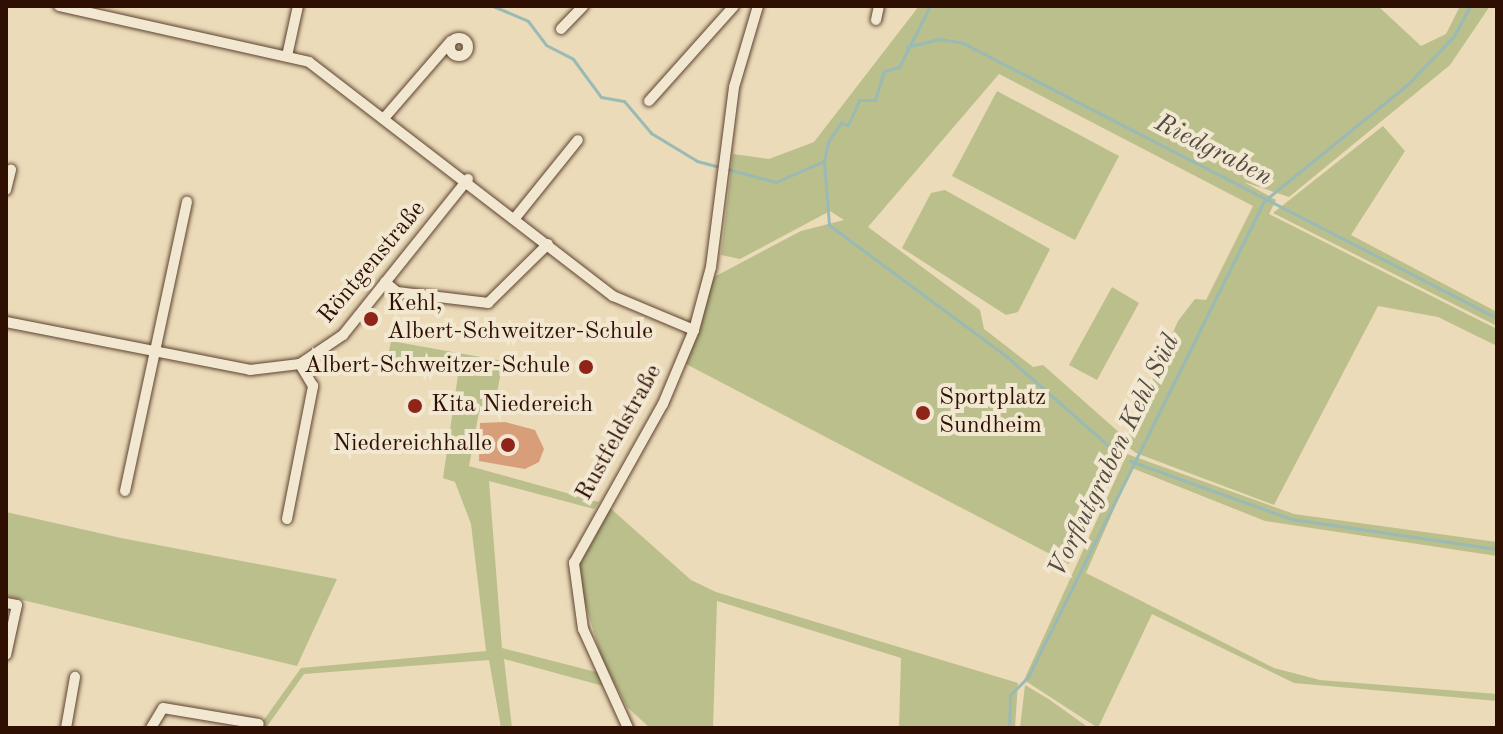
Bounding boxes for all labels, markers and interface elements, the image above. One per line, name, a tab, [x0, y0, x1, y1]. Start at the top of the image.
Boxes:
water label: Riedgraben	[1149, 108, 1277, 194]
street label: Röntgenstraße	[313, 196, 433, 330]
place label: Kehl, Albert-Schweitzer-Schule	[387, 291, 653, 347]
marker: Kehl, Albert-Schweitzer-Schule	[362, 310, 380, 328]
water label: Vorflutgraben Kehl Süd	[1043, 330, 1187, 582]
place label: Albert-Schweitzer-Schule	[304, 353, 570, 381]
marker: Albert-Schweitzer-Schule	[577, 358, 595, 376]
street label: Rustfeldstraße	[571, 360, 669, 506]
place label: Sportplatz Sundheim	[939, 385, 1046, 441]
place label: Kita Niedereich	[431, 392, 593, 420]
marker: Kita Niedereich	[406, 397, 424, 415]
marker: Sportplatz Sundheim	[914, 404, 932, 422]
place label: Niedereichhalle	[333, 431, 492, 459]
marker: Niedereichhalle	[499, 436, 517, 454]

